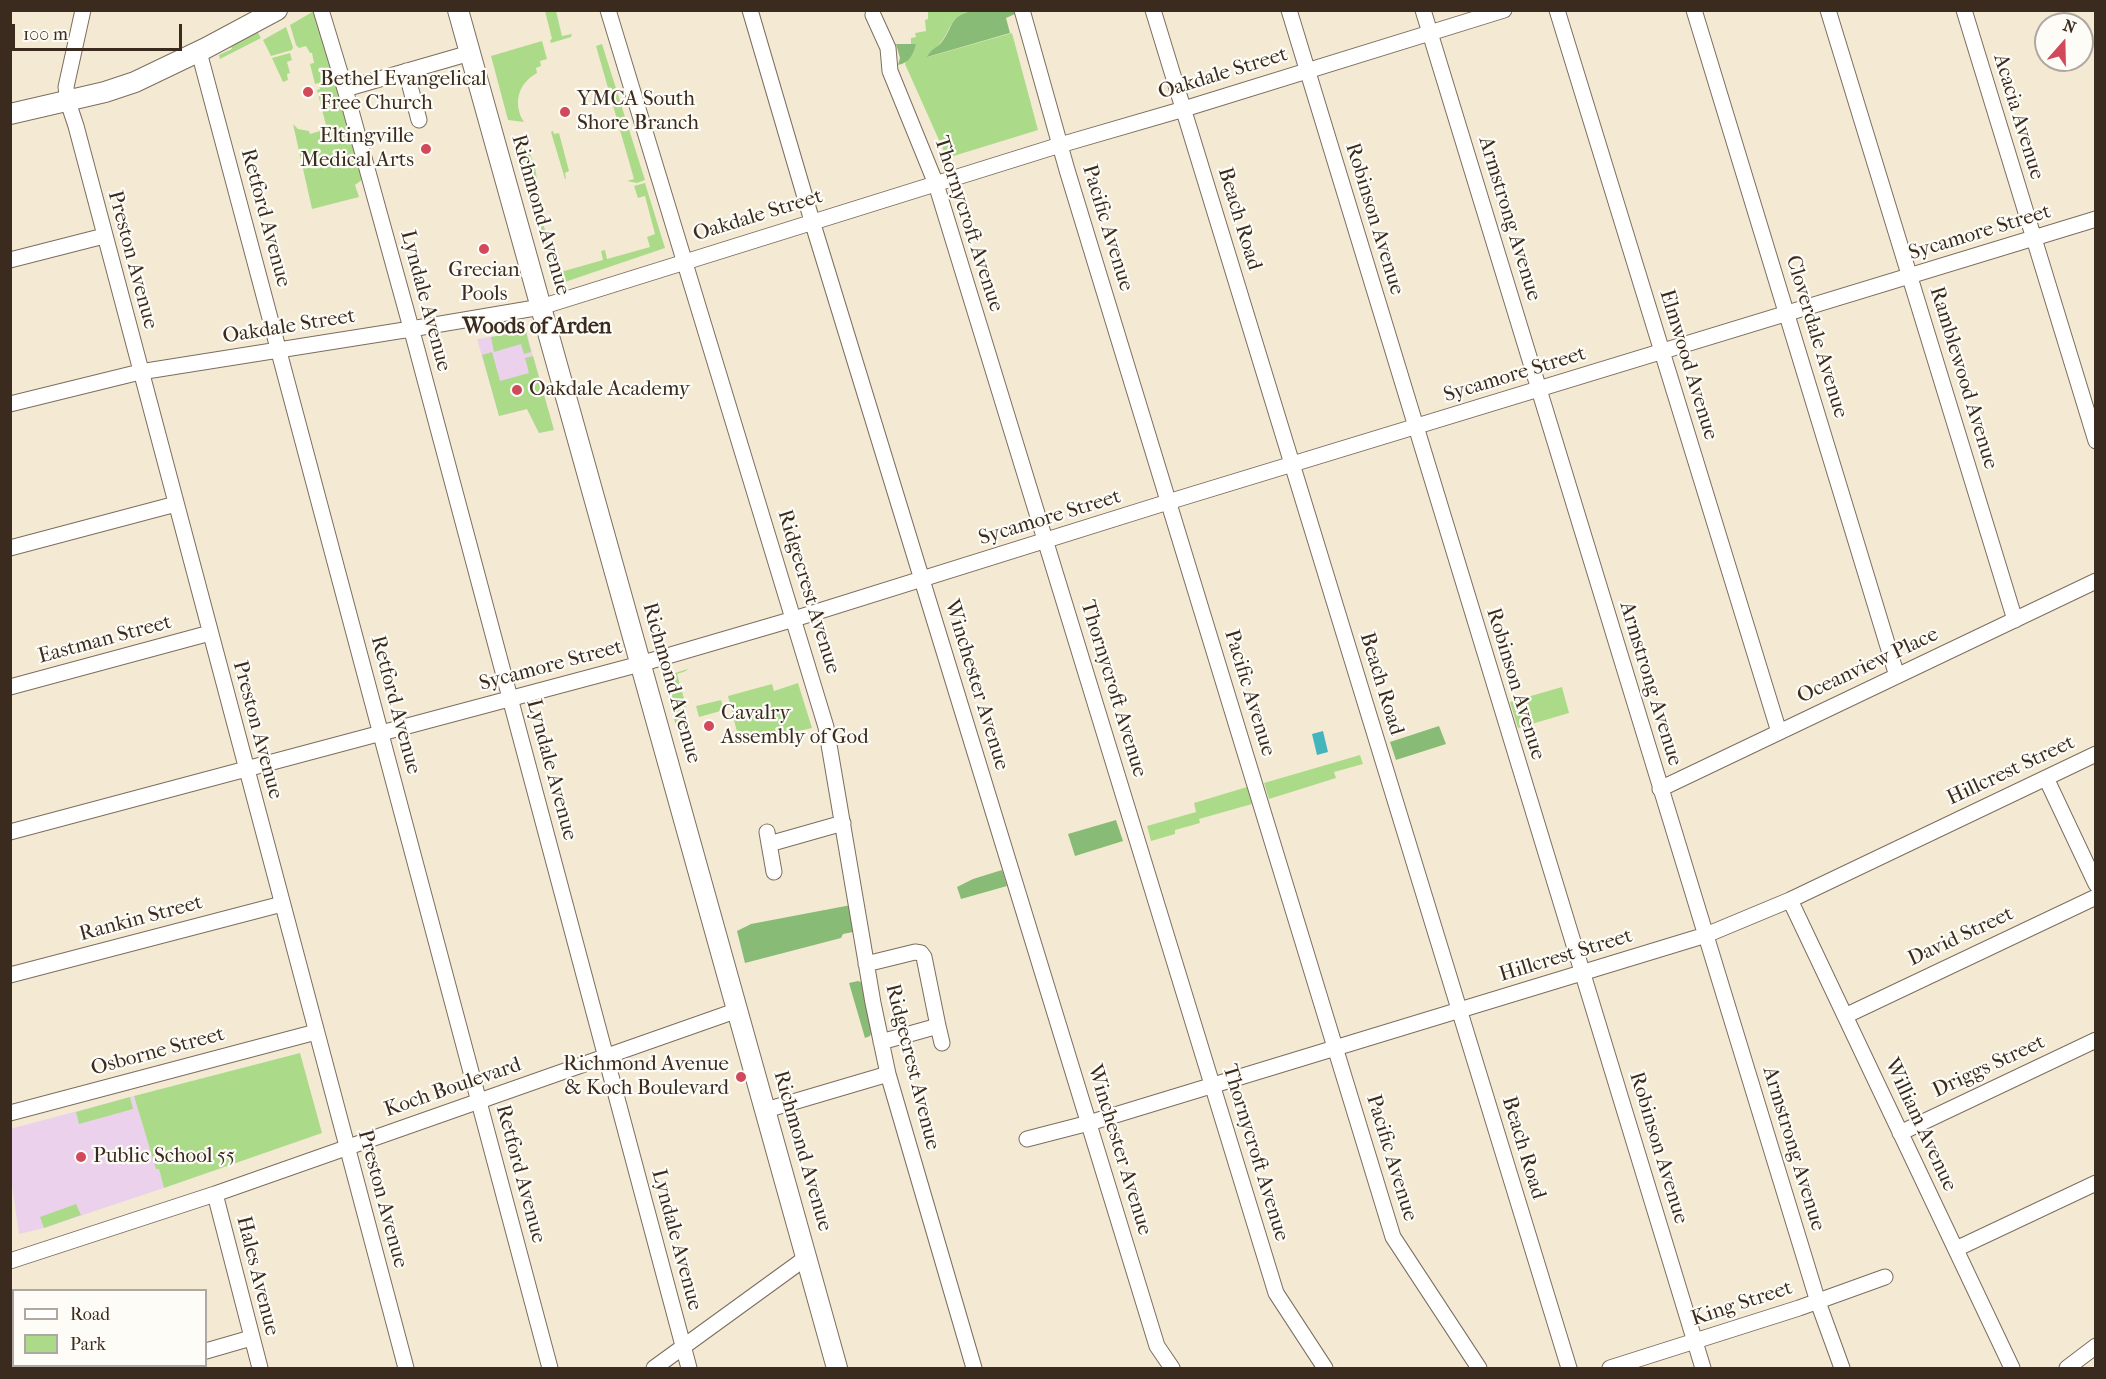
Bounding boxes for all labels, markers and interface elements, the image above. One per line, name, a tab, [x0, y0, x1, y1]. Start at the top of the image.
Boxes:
scale bar	[15, 12, 184, 50]
north arrow	[2034, 12, 2094, 72]
text: N	[2061, 15, 2079, 37]
text: 100 m	[23, 24, 68, 45]
street label: Oakdale Street	[1155, 42, 1291, 106]
street label: Acacia Avenue	[1987, 51, 2049, 183]
place label: Bethel Evangelical Free Church	[320, 67, 487, 117]
marker: Bethel Evangelical Free Church	[301, 85, 315, 99]
place label: YMCA South Shore Branch	[577, 87, 699, 137]
marker: YMCA South Shore Branch	[558, 105, 572, 119]
place label: Eltingville Medical Arts	[300, 124, 414, 174]
street label: Richmond Avenue	[505, 132, 575, 298]
street label: Thornycroft Avenue	[928, 133, 1008, 315]
street label: Armstrong Avenue	[1472, 134, 1546, 304]
street label: Robinson Avenue	[1339, 140, 1409, 298]
marker: Eltingville Medical Arts	[419, 142, 433, 156]
street label: Retford Avenue	[234, 146, 296, 290]
street label: Pacific Avenue	[1076, 162, 1138, 294]
street label: Beach Road	[1211, 165, 1267, 273]
street label: Oakdale Street	[690, 184, 826, 248]
street label: Preston Avenue	[101, 188, 163, 332]
street label: Sycamore Street	[1906, 199, 2054, 267]
street label: Lyndale Avenue	[394, 228, 456, 374]
marker: Grecian Pools	[477, 242, 491, 256]
street label: Cloverdale Avenue	[1779, 253, 1853, 421]
place label: Grecian Pools	[448, 258, 520, 308]
street label: Ramblewood Avenue	[1923, 284, 2003, 472]
street label: Elmwood Avenue	[1653, 287, 1723, 443]
street label: Oakdale Street	[221, 304, 357, 350]
district label: Woods of Arden	[462, 315, 612, 341]
street label: Sycamore Street	[1441, 341, 1589, 409]
place label: Oakdale Academy	[529, 377, 690, 403]
marker: Oakdale Academy	[510, 383, 524, 397]
street label: Sycamore Street	[976, 484, 1124, 552]
street label: Ridgecrest Avenue	[771, 507, 845, 677]
street label: Winchester Avenue	[938, 597, 1014, 773]
street label: Thornycroft Avenue	[1074, 598, 1152, 780]
street label: Armstrong Avenue	[1613, 599, 1687, 769]
street label: Richmond Avenue	[636, 600, 706, 766]
street label: Robinson Avenue	[1480, 605, 1550, 763]
street label: Eastman Street	[36, 610, 174, 670]
street label: Oceanview Place	[1794, 622, 1942, 710]
street label: Pacific Avenue	[1218, 627, 1280, 759]
street label: Beach Road	[1353, 630, 1409, 738]
street label: Retford Avenue	[364, 633, 426, 777]
street label: Sycamore Street	[477, 635, 625, 697]
street label: Preston Avenue	[226, 658, 288, 802]
street label: Lyndale Avenue	[520, 697, 582, 843]
place label: Cavalry Assembly of God	[721, 701, 869, 751]
marker: Cavalry Assembly of God	[702, 719, 716, 733]
street label: Hillcrest Street	[1943, 730, 2079, 812]
street label: Rankin Street	[77, 890, 205, 948]
street label: David Street	[1904, 902, 2018, 972]
street label: Hillcrest Street	[1496, 924, 1636, 988]
street label: Ridgecrest Avenue	[879, 981, 945, 1153]
street label: Osborne Street	[88, 1022, 228, 1082]
street label: Driggs Street	[1929, 1030, 2049, 1104]
place label: Richmond Avenue & Koch Boulevard	[563, 1052, 729, 1102]
street label: Koch Boulevard	[381, 1053, 525, 1123]
street label: William Avenue	[1878, 1054, 1962, 1196]
street label: Winchester Avenue	[1081, 1062, 1157, 1238]
street label: Thornycroft Avenue	[1216, 1062, 1294, 1244]
street label: Armstrong Avenue	[1756, 1064, 1830, 1234]
street label: Richmond Avenue	[767, 1068, 837, 1234]
street label: Robinson Avenue	[1623, 1069, 1693, 1227]
marker: Richmond Avenue & Koch Boulevard	[734, 1070, 748, 1084]
street label: Pacific Avenue	[1360, 1092, 1422, 1224]
street label: Beach Road	[1495, 1094, 1551, 1202]
street label: Retford Avenue	[489, 1102, 551, 1246]
street label: Preston Avenue	[351, 1127, 413, 1271]
place label: Public School 55	[93, 1144, 235, 1170]
marker: Public School 55	[74, 1150, 88, 1164]
street label: Lyndale Avenue	[645, 1167, 707, 1313]
street label: Hales Avenue	[230, 1214, 284, 1338]
street label: King Street	[1688, 1276, 1796, 1332]
legend	[12, 1289, 207, 1367]
text: Road	[70, 1304, 110, 1325]
text: Park	[70, 1334, 106, 1355]

